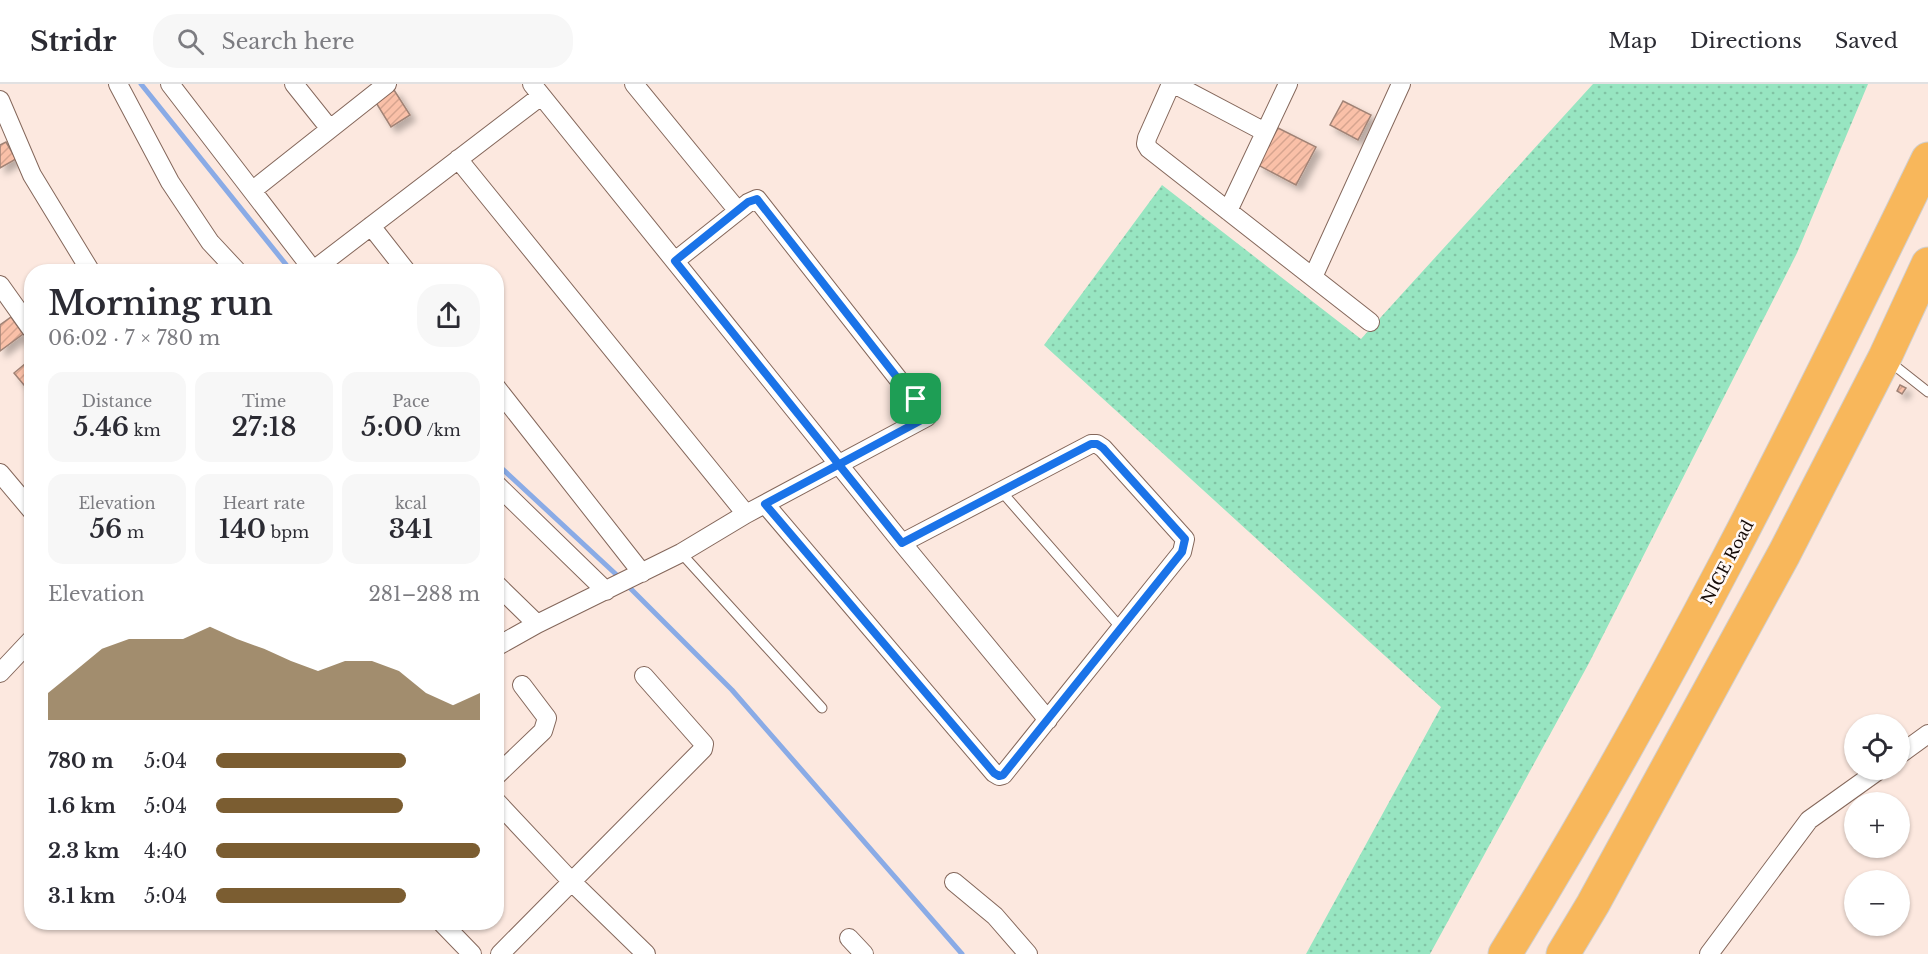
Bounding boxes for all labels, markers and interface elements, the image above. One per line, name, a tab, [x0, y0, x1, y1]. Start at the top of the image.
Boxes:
search box	[153, 14, 573, 68]
text: Stridr	[30, 24, 117, 59]
icon: search	[174, 25, 207, 58]
text: Search here	[222, 28, 355, 55]
text: Map	[1608, 28, 1657, 54]
text: Directions	[1690, 28, 1802, 54]
text: Saved	[1835, 28, 1898, 54]
text: Morning run	[48, 283, 273, 324]
button: share	[417, 284, 480, 347]
text: 06:02 · 7 × 780 m	[48, 326, 220, 350]
pin	[890, 373, 941, 424]
icon: arrive	[899, 382, 932, 415]
text: Distance	[82, 391, 152, 411]
text: Time	[242, 391, 286, 411]
text: Pace	[392, 391, 430, 411]
text: 5.46	[73, 411, 129, 443]
text: 27:18	[231, 411, 297, 443]
text: 5:00	[361, 411, 422, 443]
text: km	[129, 420, 161, 440]
text: /km	[422, 420, 461, 440]
text: Elevation	[78, 493, 156, 513]
text: Heart rate	[223, 493, 305, 513]
text: kcal	[395, 493, 427, 513]
text: 56	[90, 513, 122, 545]
text: 140	[219, 513, 266, 545]
text: 341	[389, 513, 433, 545]
street label: NICE Road	[1696, 516, 1758, 608]
text: m	[122, 522, 144, 542]
text: bpm	[266, 522, 309, 542]
text: Elevation	[48, 582, 145, 606]
text: 281–288 m	[368, 582, 480, 606]
map controls	[1844, 714, 1910, 936]
button: locate	[1844, 714, 1910, 780]
text: 780 m	[48, 749, 114, 773]
text: 5:04	[144, 749, 187, 773]
button: +	[1844, 792, 1910, 858]
text: 1.6 km	[48, 794, 116, 818]
text: 5:04	[144, 794, 187, 818]
text: 2.3 km	[48, 839, 120, 863]
text: 4:40	[144, 839, 187, 863]
button: −	[1844, 870, 1910, 936]
text: 3.1 km	[48, 884, 115, 908]
text: 5:04	[144, 884, 187, 908]

